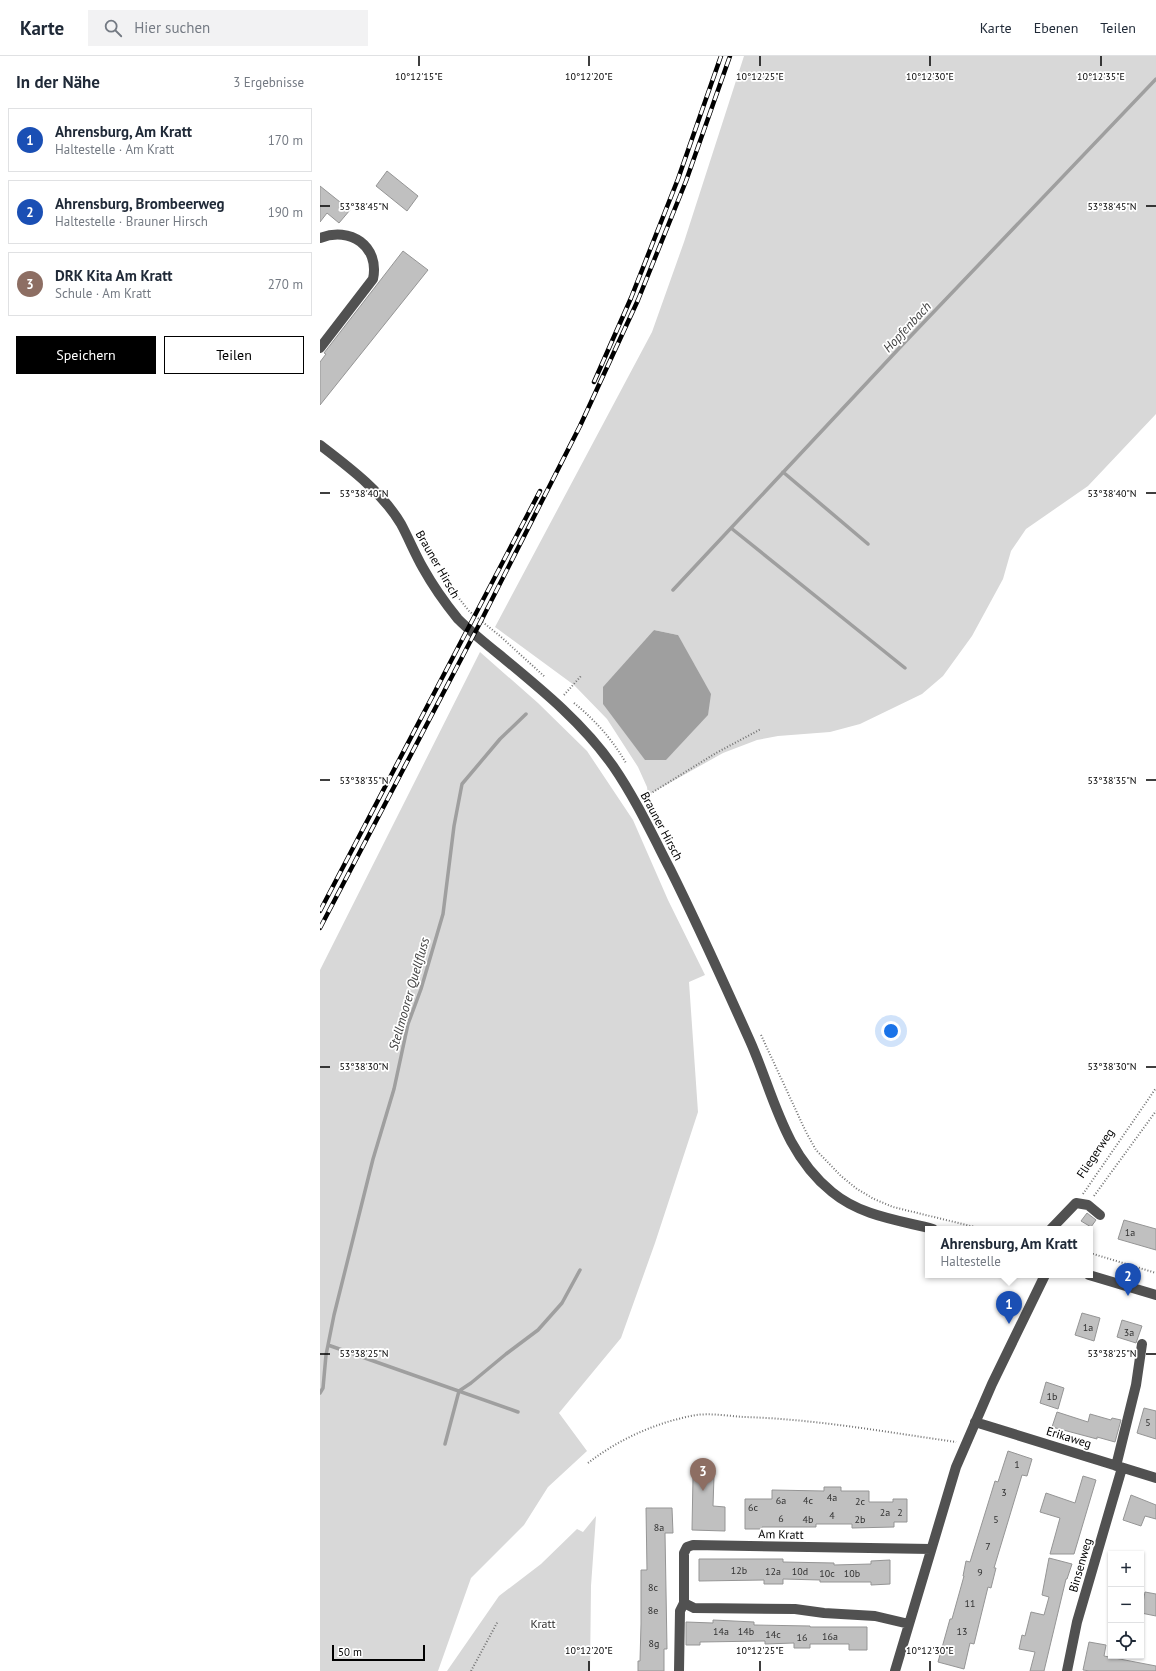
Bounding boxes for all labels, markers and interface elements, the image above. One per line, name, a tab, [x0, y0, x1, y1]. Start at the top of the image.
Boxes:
search box	[88, 10, 368, 46]
text: Karte	[20, 16, 64, 40]
icon: search	[102, 17, 124, 39]
text: Hier suchen	[134, 18, 210, 37]
text: Karte	[980, 19, 1012, 37]
text: Ebenen	[1034, 19, 1078, 37]
text: Teilen	[1100, 19, 1136, 37]
text: 10°12'15"E	[395, 70, 443, 83]
text: 10°12'20"E	[565, 70, 613, 83]
text: 10°12'25"E	[736, 70, 784, 83]
text: 10°12'30"E	[906, 70, 954, 83]
text: 10°12'35"E	[1077, 70, 1125, 83]
text: In der Nähe	[16, 71, 100, 93]
text: 3 Ergebnisse	[233, 74, 304, 91]
text: Ahrensburg, Am Kratt	[55, 122, 192, 141]
text: 1	[26, 132, 34, 149]
text: 170 m	[268, 132, 303, 149]
text: Haltestelle · Am Kratt	[55, 141, 174, 158]
text: Ahrensburg, Brombeerweg	[55, 194, 225, 213]
text: 53°38'45"N	[339, 200, 389, 213]
text: 53°38'45"N	[1087, 200, 1137, 213]
text: 2	[26, 204, 34, 221]
text: 190 m	[268, 204, 303, 221]
text: Haltestelle · Brauner Hirsch	[55, 213, 208, 230]
text: DRK Kita Am Kratt	[55, 266, 173, 285]
text: 3	[26, 276, 34, 293]
text: 270 m	[268, 276, 303, 293]
text: Schule · Am Kratt	[55, 285, 151, 302]
water label: Hopfenbach	[879, 298, 935, 356]
button: Speichern	[16, 336, 156, 374]
button: Teilen	[164, 336, 304, 374]
text: 53°38'40"N	[339, 487, 389, 500]
text: 53°38'40"N	[1087, 487, 1137, 500]
street label: Brauner Hirsch	[413, 527, 463, 601]
text: 53°38'35"N	[339, 774, 389, 787]
text: 53°38'35"N	[1087, 774, 1137, 787]
street label: Brauner Hirsch	[638, 789, 686, 863]
water label: Stellmoorer Quellfluss	[385, 935, 433, 1052]
your location	[881, 1021, 901, 1041]
text: 53°38'30"N	[339, 1060, 389, 1073]
text: 53°38'30"N	[1087, 1060, 1137, 1073]
street label: Fliegerweg	[1073, 1125, 1117, 1181]
popup	[925, 1226, 1093, 1278]
house number: 1a	[1125, 1226, 1135, 1239]
text: Ahrensburg, Am Kratt	[940, 1234, 1078, 1253]
text: Haltestelle	[940, 1253, 1001, 1270]
pin: 2	[1115, 1263, 1141, 1296]
pin: 1	[996, 1291, 1022, 1324]
house number: 1a	[1083, 1321, 1093, 1334]
house number: 3a	[1124, 1326, 1134, 1339]
text: 53°38'25"N	[339, 1347, 389, 1360]
text: 53°38'25"N	[1087, 1347, 1137, 1360]
house number: 1b	[1047, 1390, 1057, 1403]
house number: 5	[1145, 1416, 1151, 1429]
street label: Erikaweg	[1045, 1423, 1093, 1451]
pin: 3	[690, 1458, 716, 1491]
house number: 1	[1014, 1458, 1020, 1471]
house number: 3	[1001, 1486, 1007, 1499]
house number: 4a	[827, 1491, 837, 1504]
house number: 6a	[776, 1494, 786, 1507]
house number: 4c	[803, 1494, 813, 1507]
house number: 2c	[855, 1495, 865, 1508]
house number: 6c	[748, 1501, 758, 1514]
house number: 2a	[880, 1506, 890, 1519]
house number: 2	[897, 1506, 903, 1519]
house number: 4	[829, 1509, 835, 1522]
house number: 6	[778, 1512, 784, 1525]
house number: 4b	[803, 1513, 813, 1526]
house number: 2b	[855, 1513, 865, 1526]
house number: 5	[993, 1513, 999, 1526]
house number: 8a	[654, 1521, 664, 1534]
street label: Am Kratt	[758, 1526, 804, 1542]
street label: Binsenweg	[1065, 1536, 1095, 1594]
house number: 7	[985, 1540, 991, 1553]
map controls	[1108, 1551, 1144, 1659]
button: +	[1108, 1551, 1144, 1587]
house number: 12b	[731, 1564, 747, 1577]
house number: 12a	[765, 1565, 781, 1578]
house number: 10d	[792, 1565, 808, 1578]
house number: 9	[977, 1566, 983, 1579]
house number: 10c	[819, 1567, 835, 1580]
house number: 10b	[844, 1567, 860, 1580]
house number: 8c	[648, 1581, 658, 1594]
button: −	[1108, 1587, 1144, 1623]
house number: 11	[965, 1597, 975, 1610]
house number: 8e	[648, 1604, 658, 1617]
park label: Kratt	[530, 1616, 556, 1631]
button: locate	[1108, 1623, 1144, 1659]
house number: 14a	[713, 1625, 729, 1638]
house number: 14b	[738, 1625, 754, 1638]
house number: 13	[957, 1625, 967, 1638]
house number: 14c	[765, 1628, 781, 1641]
house number: 16a	[822, 1630, 838, 1643]
house number: 16	[797, 1631, 807, 1644]
house number: 8g	[649, 1637, 659, 1650]
scale bar	[332, 1643, 425, 1662]
text: 10°12'20"E	[565, 1644, 613, 1657]
text: 10°12'25"E	[736, 1644, 784, 1657]
text: 10°12'30"E	[906, 1644, 954, 1657]
text: 50 m	[338, 1645, 362, 1659]

